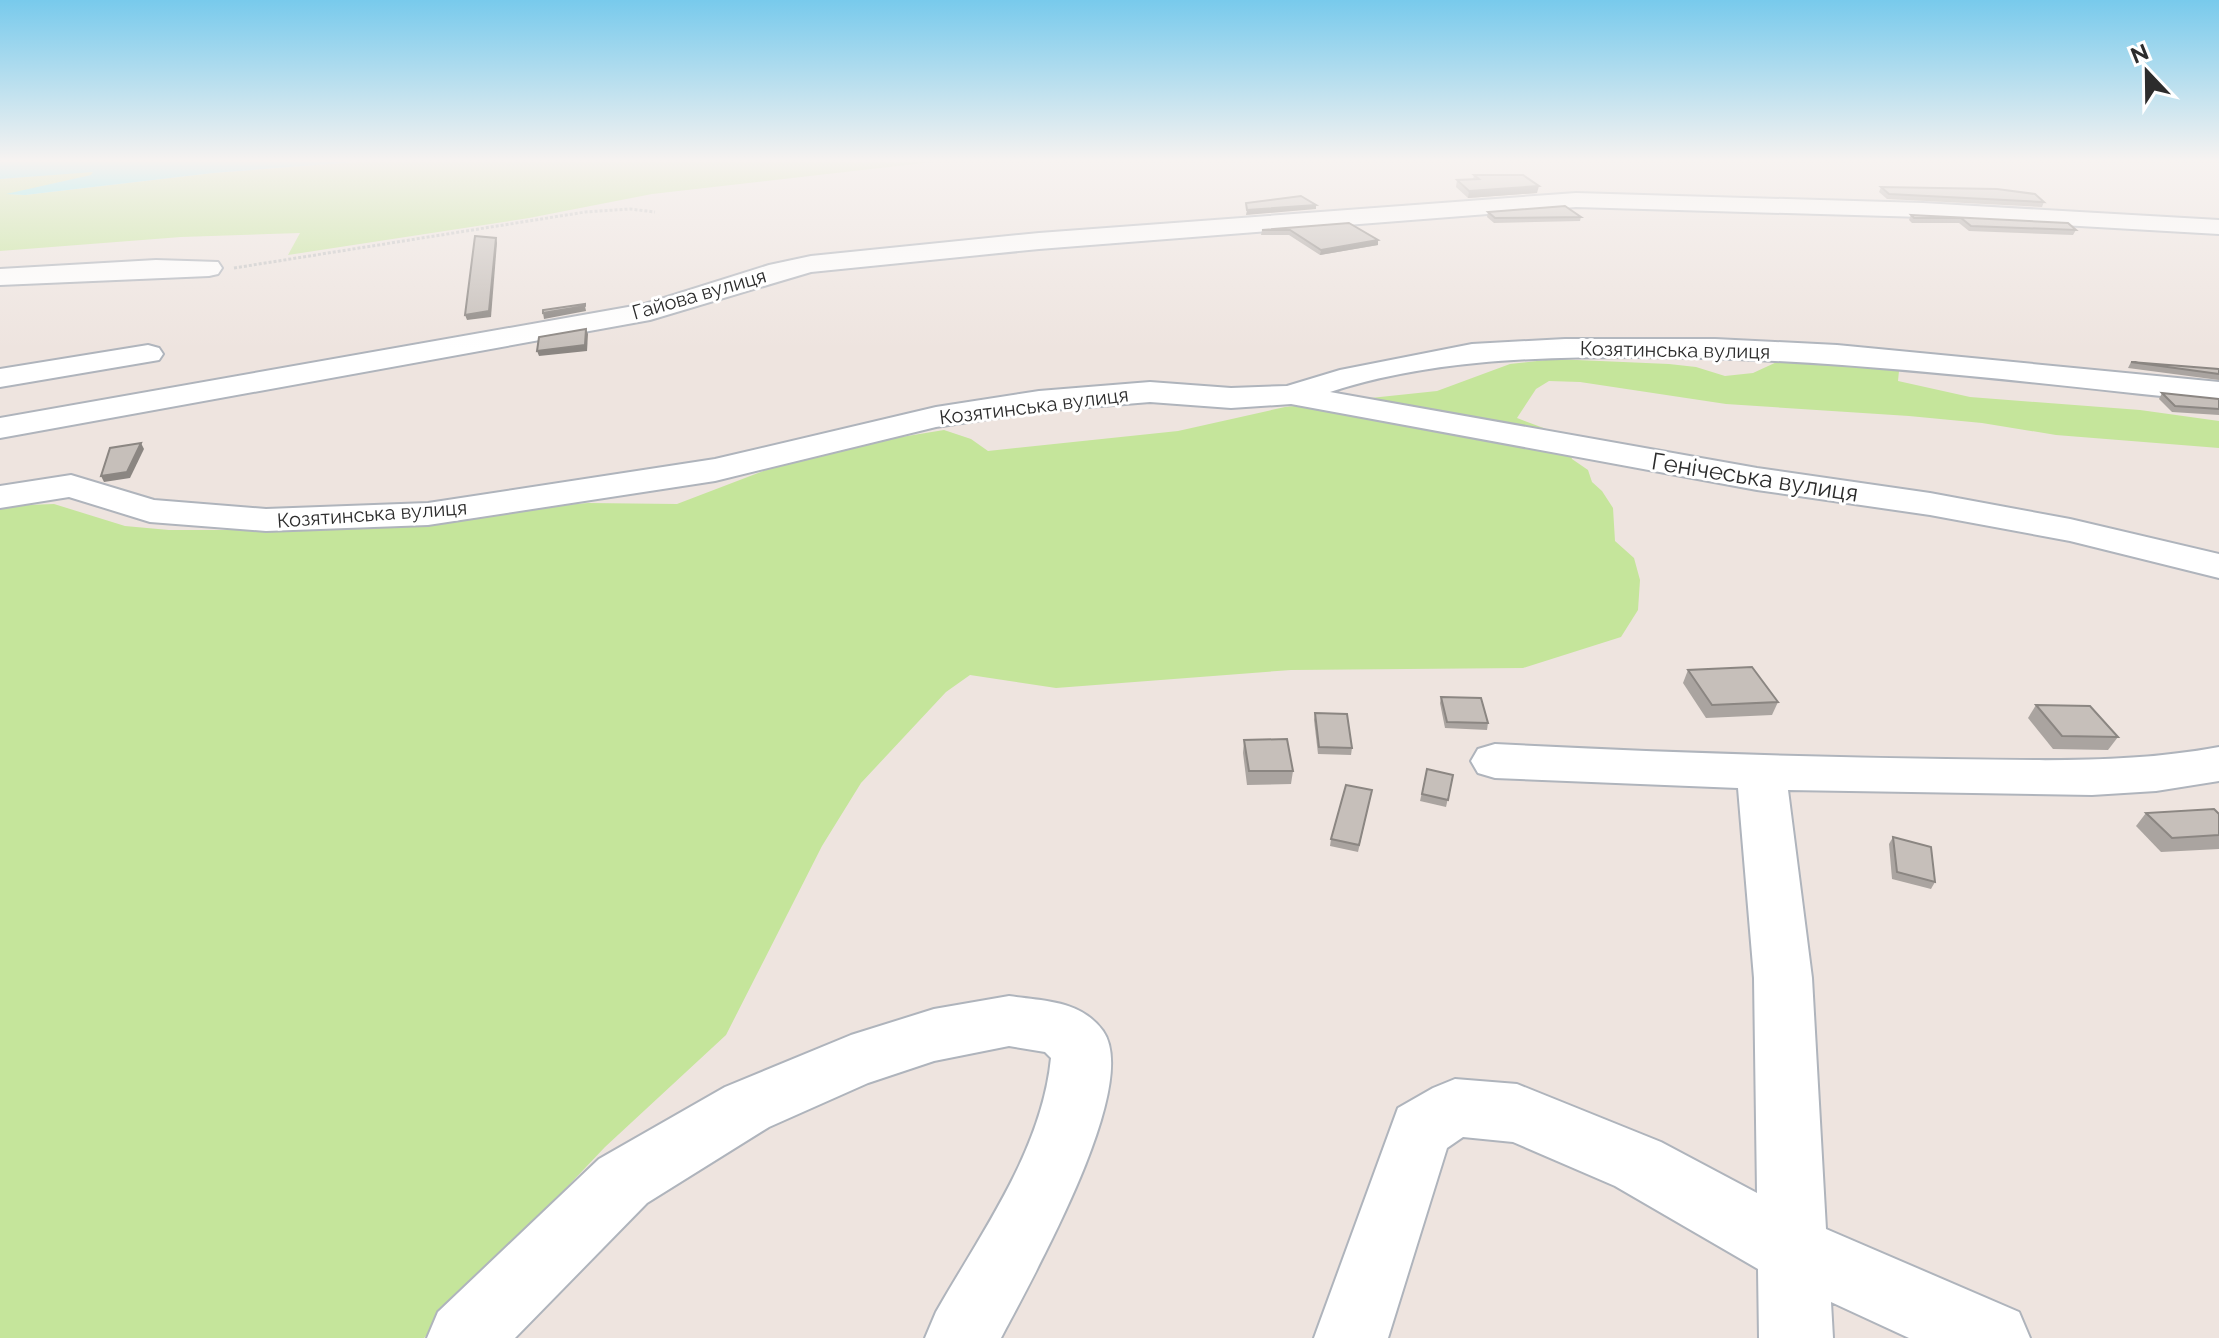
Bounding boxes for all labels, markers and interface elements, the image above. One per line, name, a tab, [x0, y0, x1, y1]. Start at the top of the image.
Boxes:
north arrow	[2107, 32, 2187, 112]
text: N	[2127, 38, 2152, 69]
street label: Гайова вулиця	[629, 263, 769, 325]
street label: Козятинська вулиця	[1580, 336, 1770, 364]
street label: Козятинська вулиця	[938, 382, 1130, 430]
street label: Генічеська вулиця	[1650, 446, 1860, 508]
street label: Козятинська вулиця	[276, 495, 468, 533]

